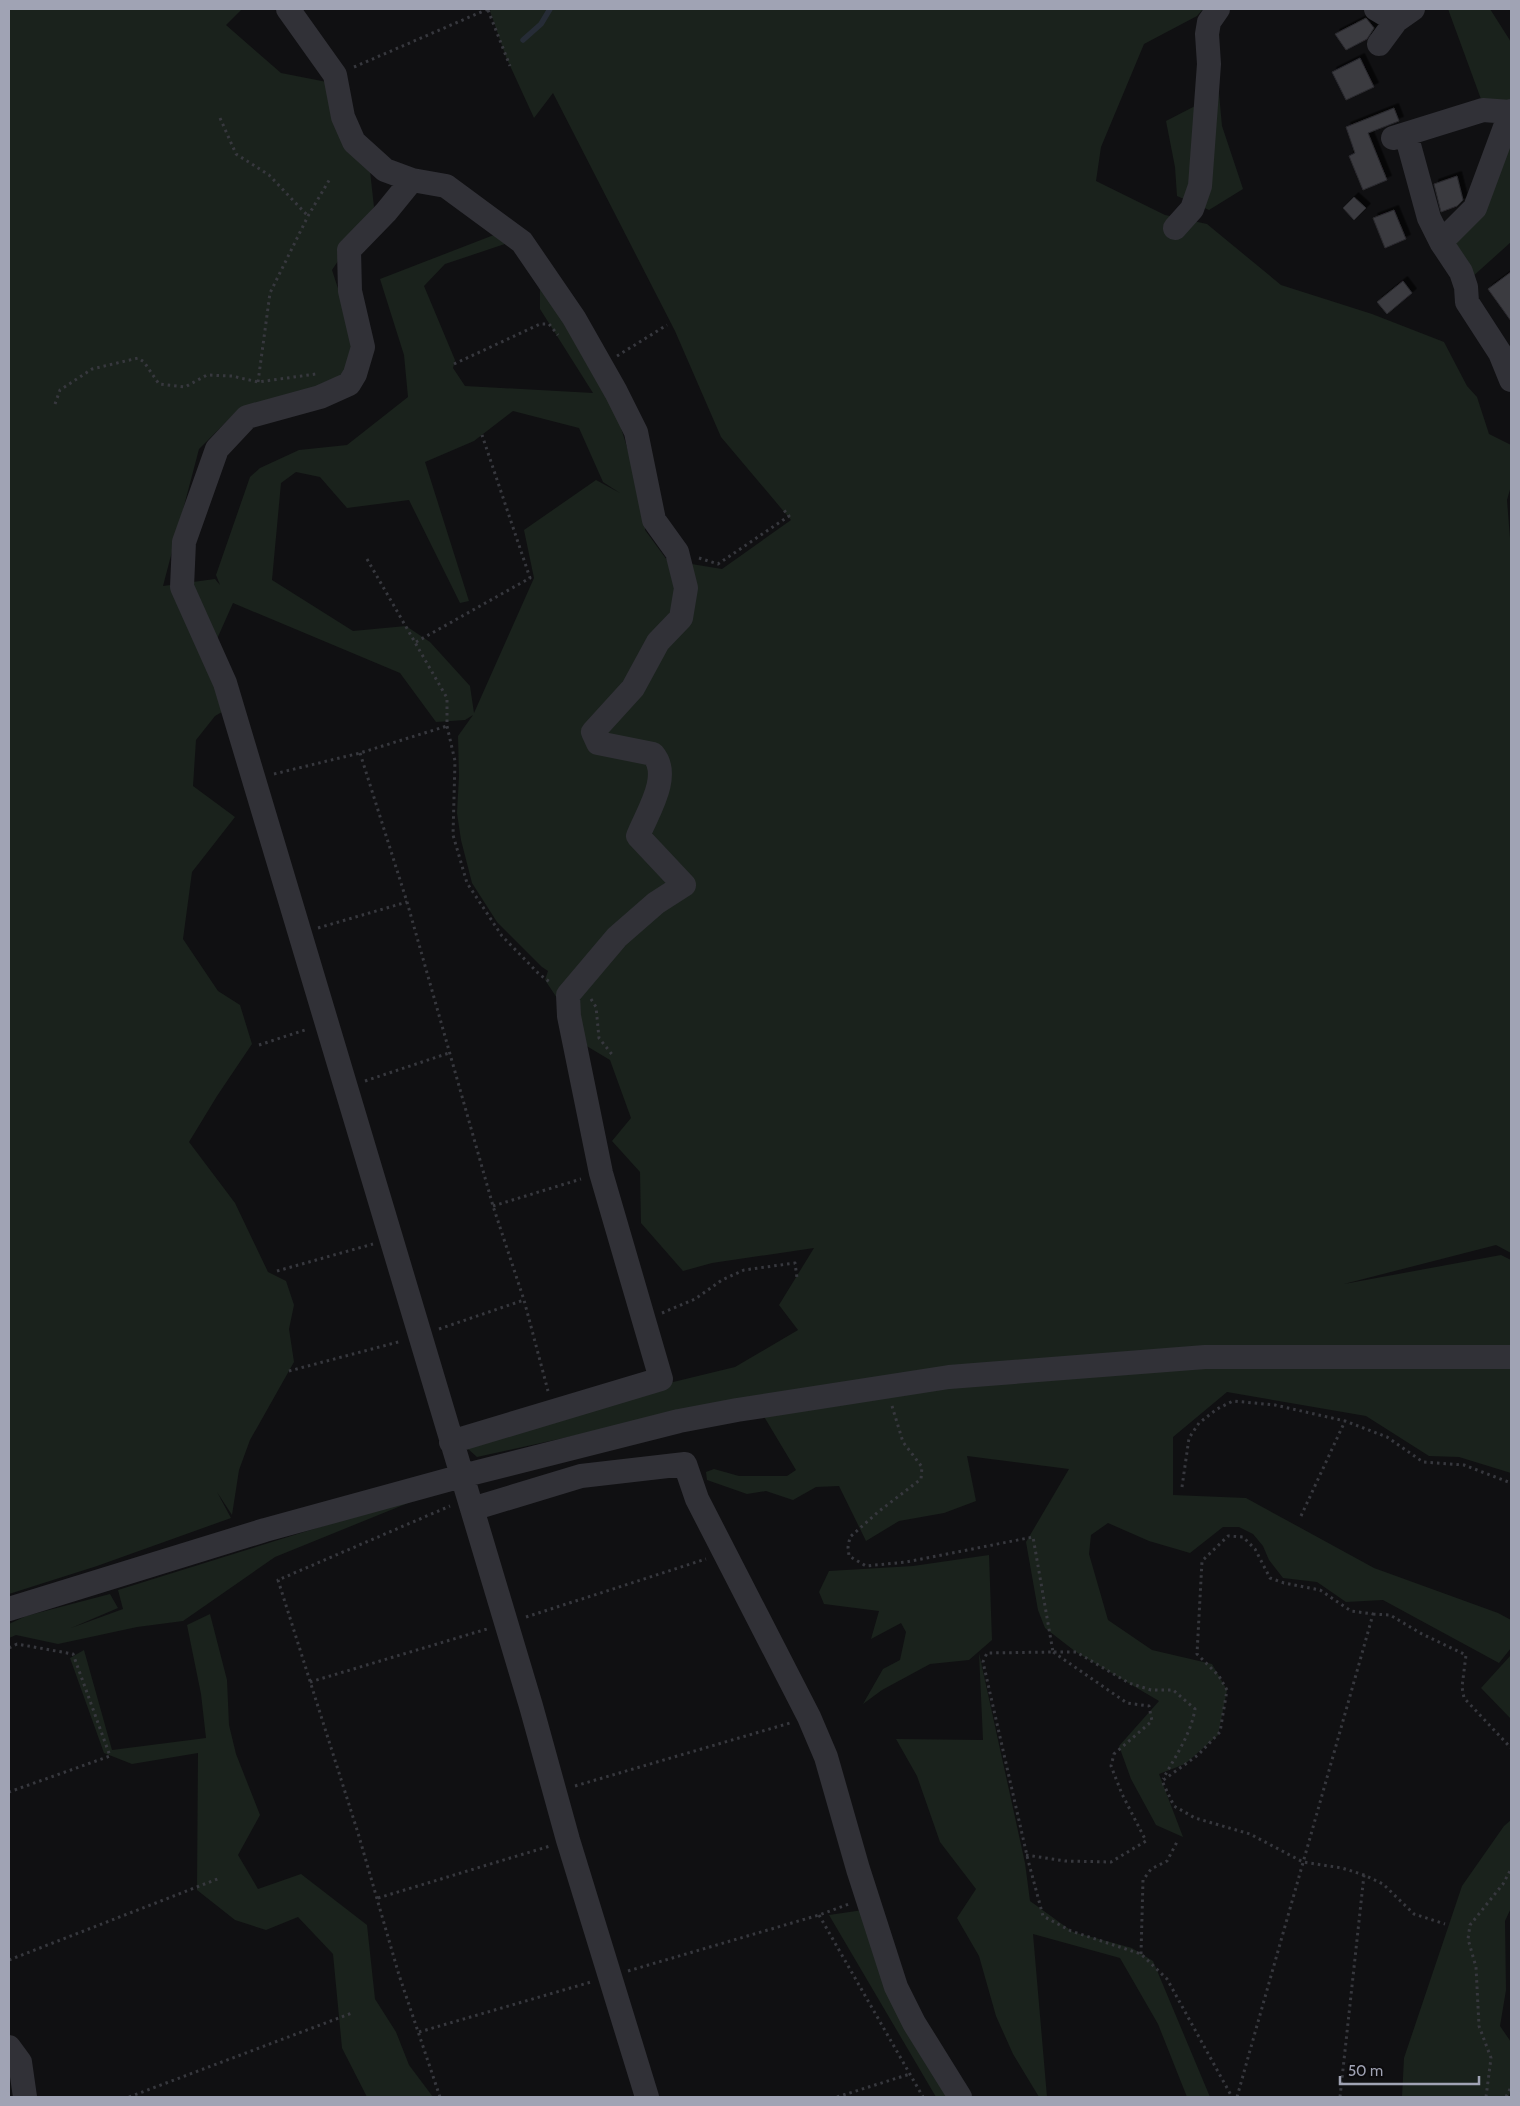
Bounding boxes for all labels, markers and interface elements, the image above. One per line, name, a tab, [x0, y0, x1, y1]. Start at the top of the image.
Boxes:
scale bar	[1340, 2054, 1479, 2086]
text: 50 m	[1348, 2062, 1383, 2080]

